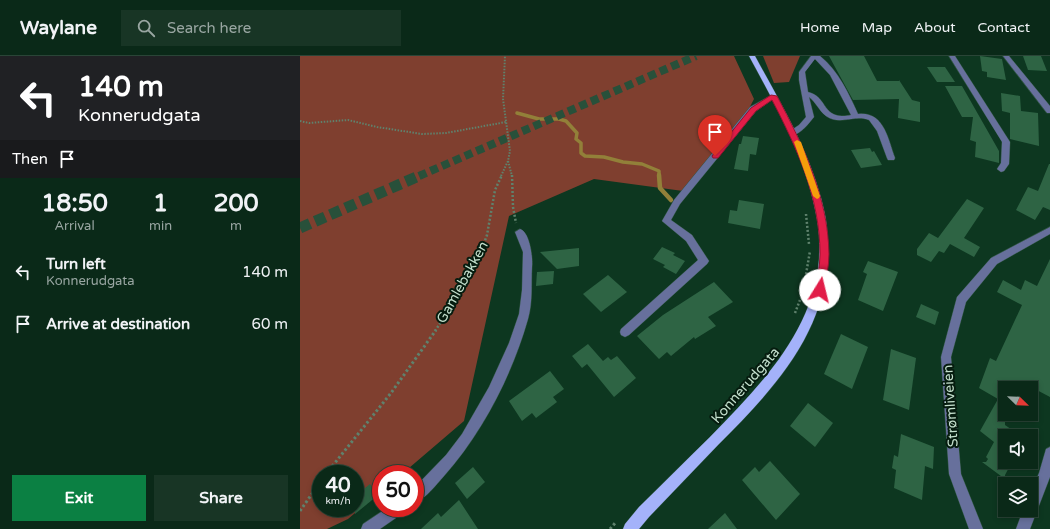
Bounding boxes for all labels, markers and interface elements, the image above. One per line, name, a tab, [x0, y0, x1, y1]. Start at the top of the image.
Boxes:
search box	[121, 10, 401, 46]
text: Waylane	[20, 17, 97, 39]
icon: search	[135, 17, 157, 39]
text: Search here	[167, 19, 251, 37]
text: Home	[800, 19, 840, 36]
text: Map	[862, 19, 892, 36]
text: About	[914, 19, 956, 36]
text: Contact	[978, 19, 1030, 36]
text: 140 m	[78, 70, 164, 104]
icon: left	[12, 72, 64, 124]
text: Konnerudgata	[78, 104, 201, 126]
pin	[698, 115, 732, 156]
icon: arrive	[704, 121, 726, 143]
icon: arrive	[56, 148, 78, 170]
text: Then	[12, 150, 48, 168]
text: 18:50	[41, 189, 108, 218]
text: 1	[153, 189, 168, 218]
text: 200	[213, 189, 259, 218]
text: Arrival	[54, 218, 95, 234]
text: min	[149, 218, 172, 234]
text: m	[230, 218, 242, 234]
street label: Gamlebakken	[433, 238, 492, 326]
text: Turn left	[46, 255, 106, 273]
icon: left	[12, 261, 34, 283]
text: 140 m	[242, 263, 288, 281]
position arrow	[799, 269, 841, 311]
text: Konnerudgata	[46, 273, 135, 289]
icon: arrive	[12, 313, 34, 335]
text: Arrive at destination	[46, 315, 190, 333]
text: 60 m	[251, 315, 288, 333]
street label: Konnerudgata	[708, 344, 783, 427]
street label: Strømliveien	[939, 364, 962, 448]
north arrow	[998, 381, 1038, 421]
map controls	[998, 381, 1038, 517]
button: sound	[998, 429, 1038, 469]
speed limit sign: 50	[372, 465, 424, 517]
text: 40	[325, 474, 351, 498]
button: Exit	[12, 475, 146, 521]
button: Share	[154, 475, 288, 521]
button: layers	[998, 477, 1038, 517]
text: km/h	[325, 495, 351, 507]

